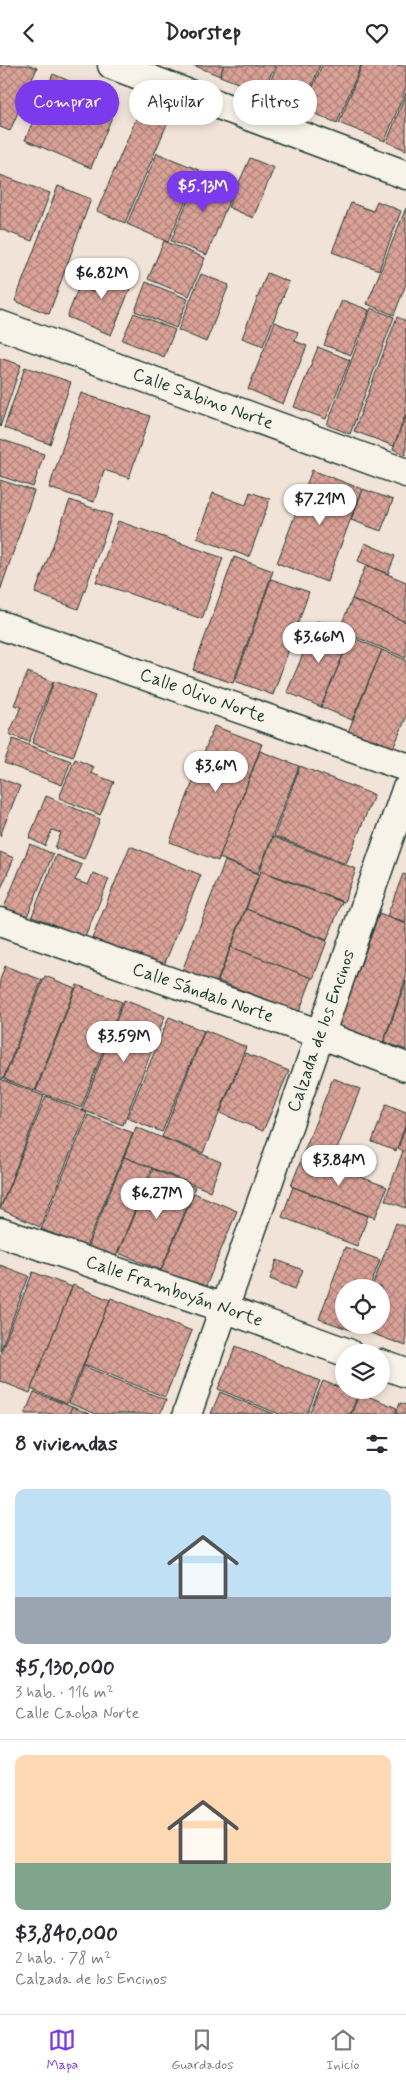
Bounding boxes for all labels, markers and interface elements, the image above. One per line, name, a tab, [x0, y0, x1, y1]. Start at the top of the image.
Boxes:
icon: back	[15, 19, 43, 47]
text: Doorstep	[165, 19, 241, 47]
icon: heart	[363, 19, 391, 47]
chip: Comprar	[15, 80, 119, 125]
chip: Alquilar	[129, 80, 223, 125]
chip: Filtros	[233, 80, 317, 125]
pin: $5.13M	[162, 171, 244, 213]
text: $5.13M	[178, 176, 228, 197]
pin: $6.82M	[61, 257, 143, 300]
text: $6.82M	[76, 263, 128, 284]
street label: Calle Sabino Norte	[129, 362, 277, 436]
pin: $7.21M	[279, 483, 361, 526]
text: $7.21M	[294, 489, 346, 510]
pin: $3.66M	[278, 621, 360, 664]
text: $3.66M	[293, 627, 345, 648]
street label: Calle Olivo Norte	[136, 663, 269, 729]
pin: $3.6M	[181, 751, 251, 793]
text: $3.6M	[195, 756, 237, 777]
street label: Calzada de los Encinos	[282, 946, 361, 1116]
street label: Calle Sándalo Norte	[129, 957, 277, 1029]
pin: $3.59M	[83, 1021, 165, 1063]
text: $3.59M	[97, 1026, 151, 1047]
pin: $3.84M	[298, 1145, 380, 1187]
text: $3.84M	[313, 1150, 365, 1171]
pin: $6.27M	[116, 1177, 198, 1220]
text: $6.27M	[132, 1183, 182, 1204]
street label: Calle Framboyán Norte	[82, 1250, 266, 1333]
map controls	[335, 1279, 390, 1399]
button: locate	[335, 1279, 390, 1334]
button: layers	[335, 1344, 390, 1399]
text: 8 viviendas	[15, 1430, 118, 1458]
icon: filters	[363, 1430, 391, 1458]
icon: home	[158, 1522, 248, 1612]
text: $5,130,000	[15, 1654, 115, 1682]
text: 3 hab. · 116 m²	[15, 1682, 114, 1703]
text: Calle Caoba Norte	[15, 1703, 139, 1724]
icon: home	[158, 1787, 248, 1877]
text: $3,840,000	[15, 1920, 118, 1948]
text: 2 hab. · 78 m²	[15, 1948, 111, 1969]
text: Calzada de los Encinos	[15, 1969, 167, 1990]
tab: Mapa	[46, 2026, 78, 2074]
tab: Guardados	[171, 2026, 233, 2074]
tab: Inicio	[326, 2026, 360, 2074]

